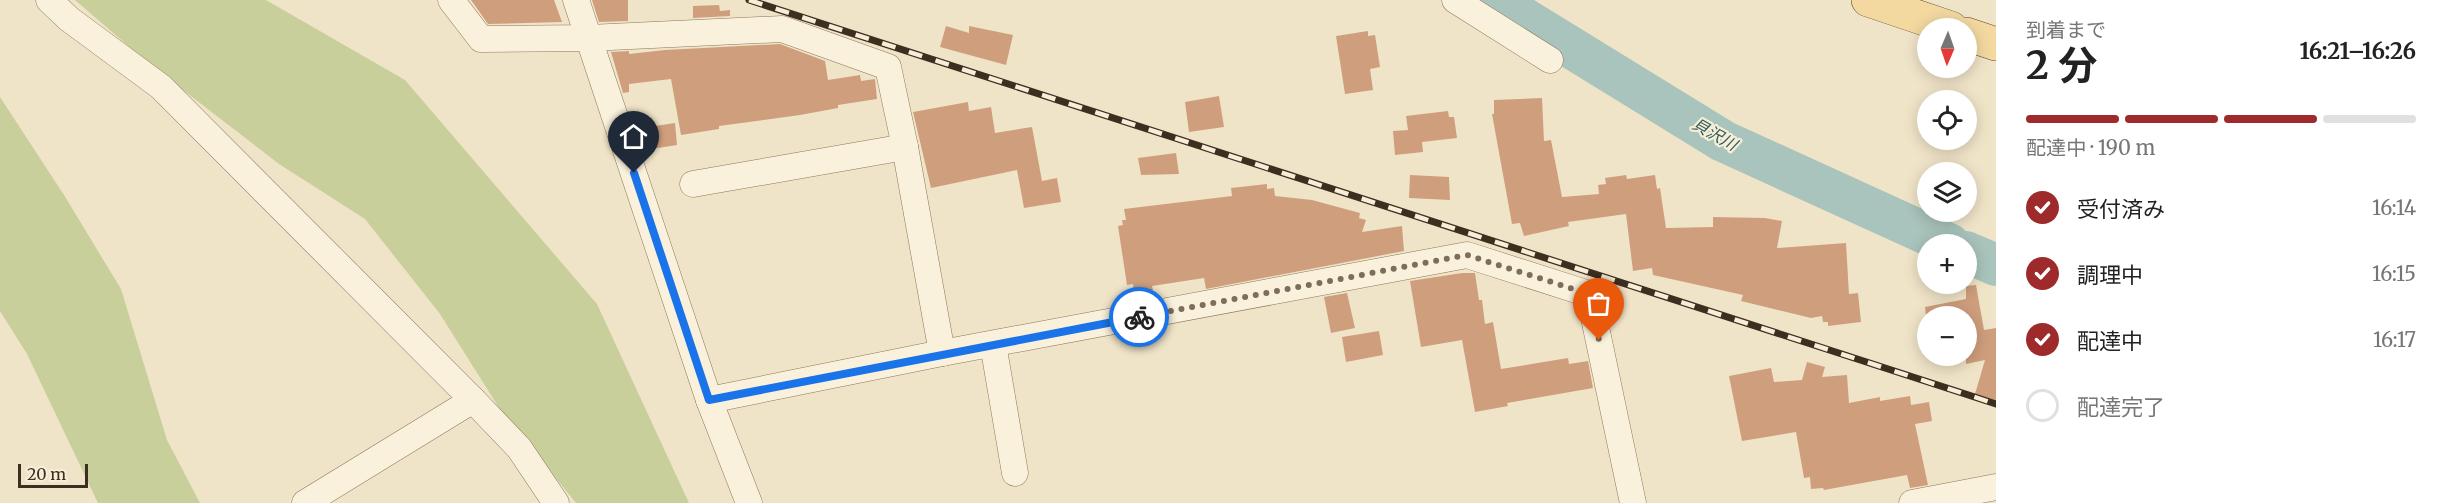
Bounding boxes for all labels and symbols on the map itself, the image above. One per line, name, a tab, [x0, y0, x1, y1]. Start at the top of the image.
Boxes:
north arrow	[1917, 18, 1977, 78]
pin	[608, 111, 659, 173]
water label: 貝沢川	[1689, 114, 1743, 155]
pin	[1573, 278, 1624, 340]
courier	[1109, 287, 1169, 347]
scale bar	[18, 461, 88, 488]

